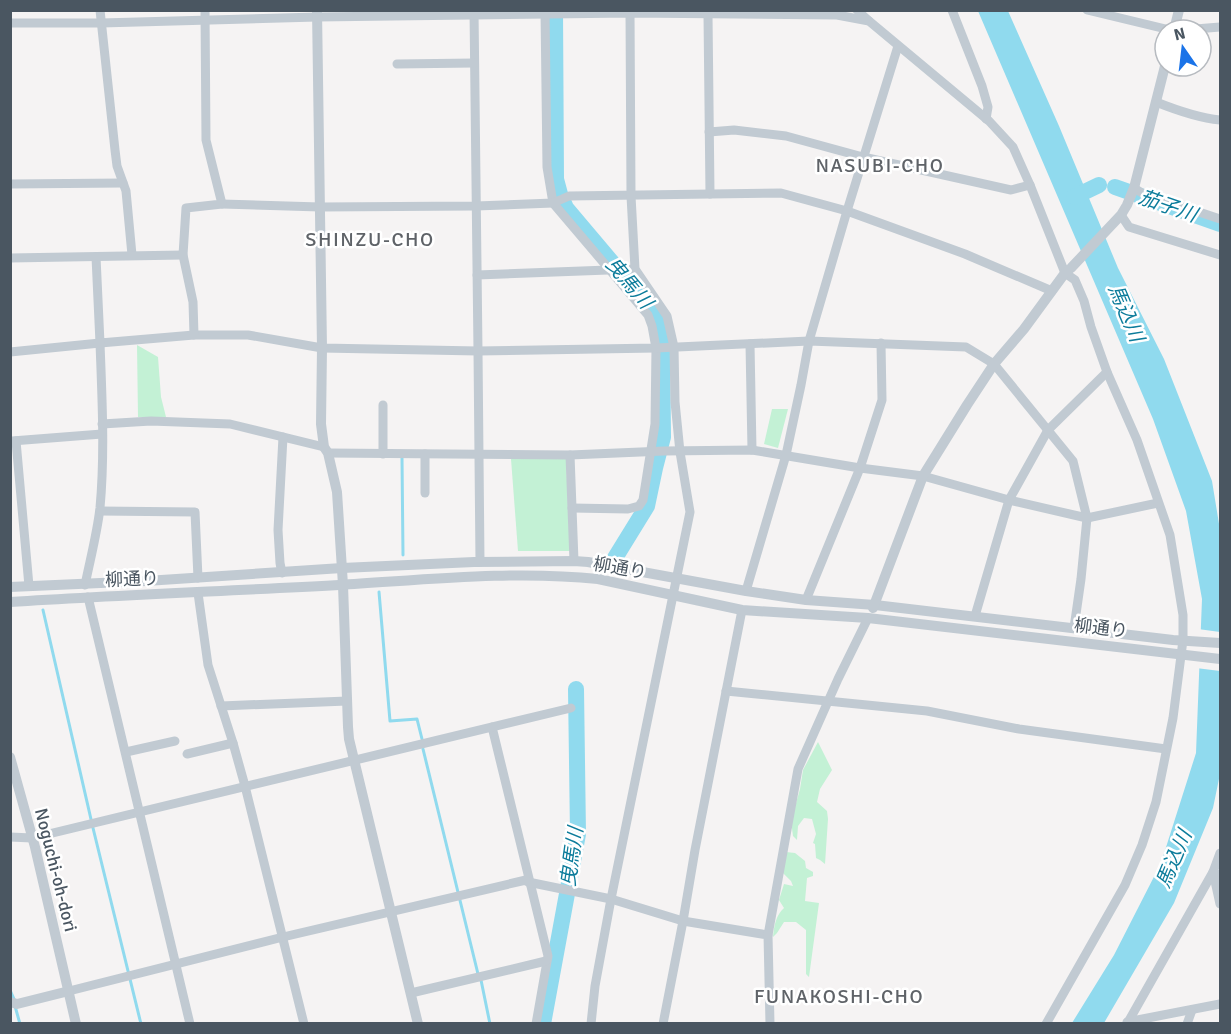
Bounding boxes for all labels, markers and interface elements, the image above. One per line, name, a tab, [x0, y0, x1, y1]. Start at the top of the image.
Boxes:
north arrow	[1153, 18, 1213, 78]
text: N	[1172, 23, 1187, 45]
district label: NASUBI-CHO	[816, 153, 945, 178]
water label: 茄子川	[1136, 184, 1202, 228]
district label: SHINZU-CHO	[305, 227, 435, 252]
water label: 曳馬川	[600, 252, 659, 316]
water label: 馬込川	[1103, 281, 1150, 347]
street label: 柳通り	[592, 552, 648, 584]
street label: 柳通り	[105, 567, 159, 591]
street label: 柳通り	[1073, 614, 1129, 642]
street label: Noguchi-oh-dori	[30, 806, 82, 934]
water label: 曳馬川	[555, 824, 589, 888]
water label: 馬込川	[1151, 825, 1198, 891]
district label: FUNAKOSHI-CHO	[754, 984, 924, 1009]

